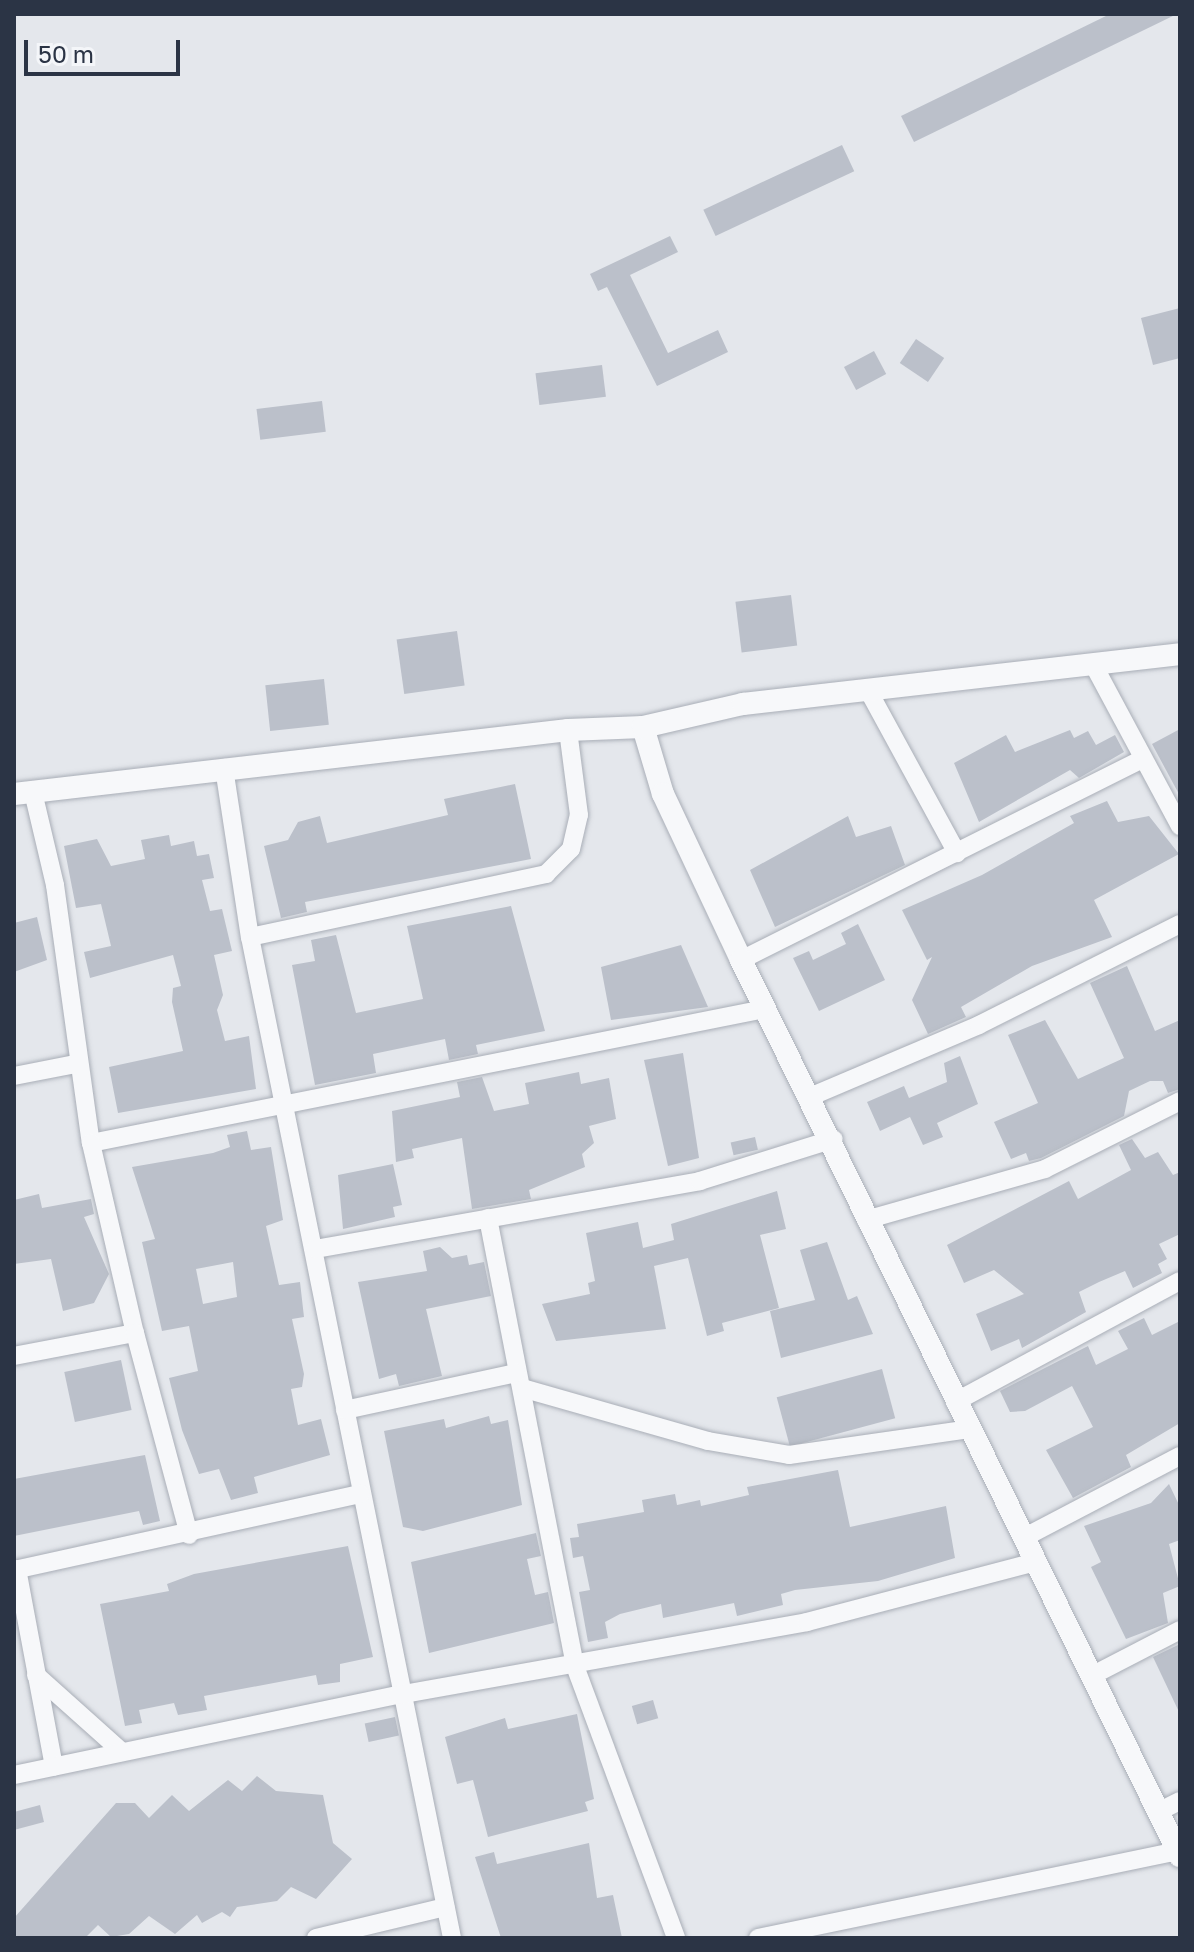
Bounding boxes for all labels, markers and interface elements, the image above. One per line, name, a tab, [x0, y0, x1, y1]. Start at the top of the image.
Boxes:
scale bar	[28, 24, 184, 74]
text: 50 m	[38, 39, 94, 68]

